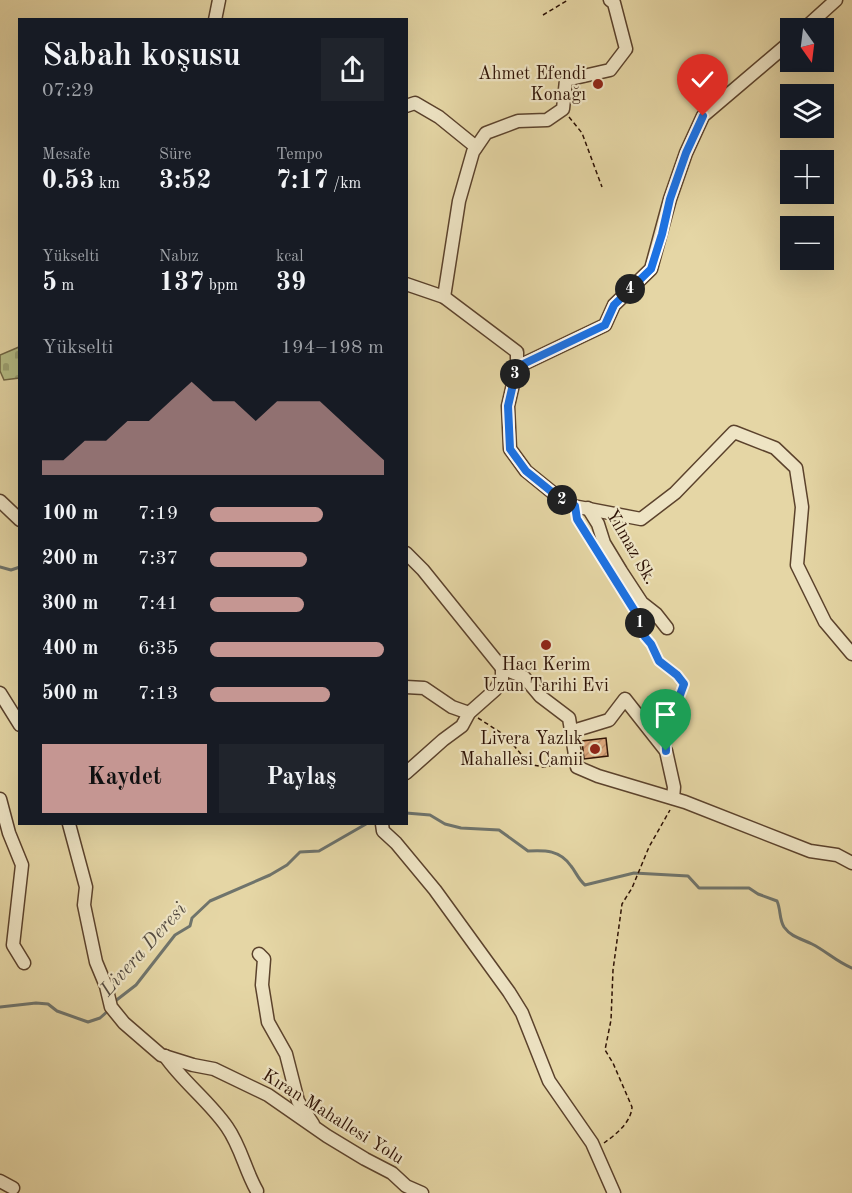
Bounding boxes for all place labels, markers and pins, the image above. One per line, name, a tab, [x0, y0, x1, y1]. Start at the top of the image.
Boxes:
pin	[677, 54, 728, 116]
place label: Ahmet Efendi Konağı	[478, 65, 586, 104]
marker: Ahmet Efendi Konağı	[591, 77, 605, 91]
pin: 4	[615, 274, 645, 304]
pin: 3	[500, 359, 530, 389]
pin: 2	[547, 485, 577, 515]
pin: 1	[625, 608, 655, 638]
marker: Hacı Kerim Uzun Tarihi Evi	[539, 638, 553, 652]
place label: Hacı Kerim Uzun Tarihi Evi	[483, 656, 609, 695]
pin	[640, 689, 691, 751]
place label: Livera Yazlık Mahallesi Camii	[460, 730, 583, 769]
marker: Livera Yazlık Mahallesi Camii	[588, 742, 602, 756]

